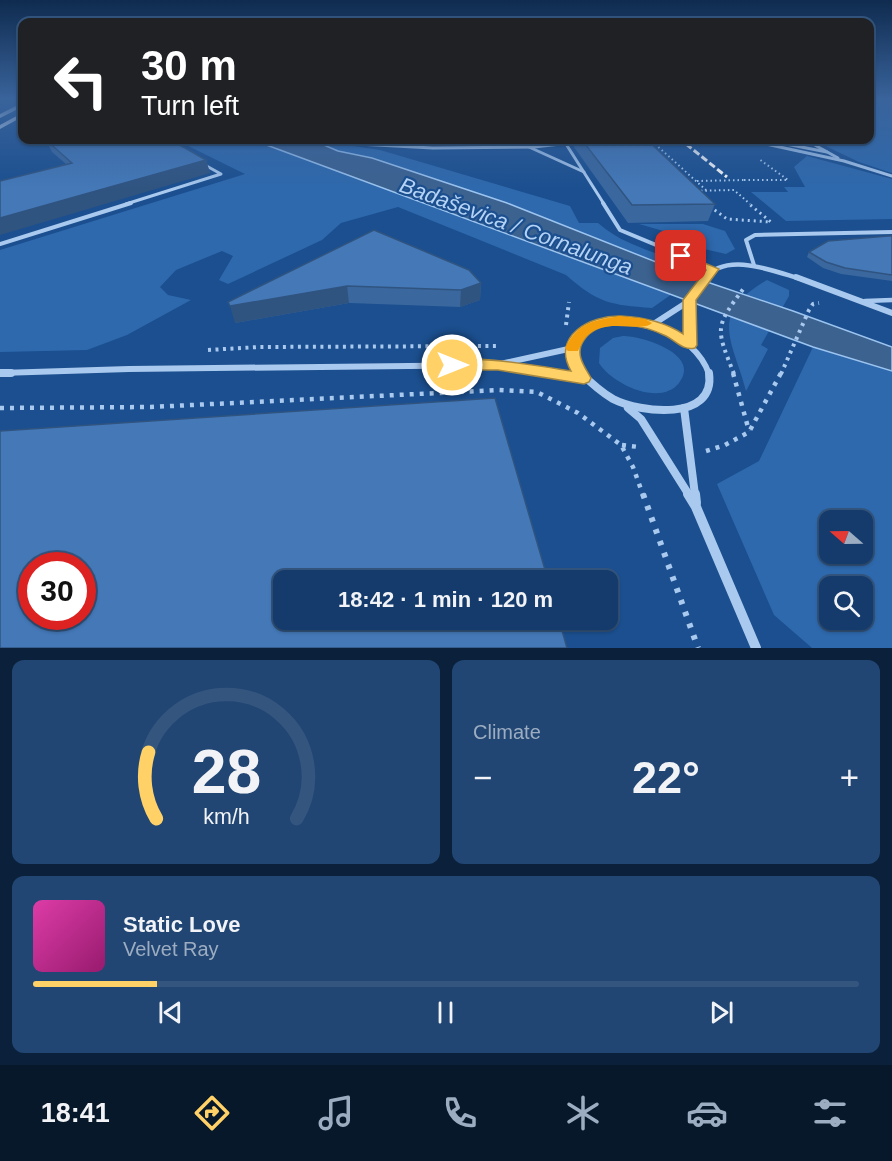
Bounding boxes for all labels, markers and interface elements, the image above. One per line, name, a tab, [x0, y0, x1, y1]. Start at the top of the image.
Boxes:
icon: left	[42, 42, 120, 120]
text: 30 m	[141, 42, 237, 89]
text: Turn left	[141, 91, 239, 121]
water label: Badaševica / Cornalunga	[396, 172, 636, 280]
pin	[655, 230, 706, 281]
icon: arrive	[664, 239, 697, 272]
position arrow	[420, 333, 484, 397]
north arrow	[819, 510, 873, 564]
map controls	[819, 510, 873, 630]
speed limit sign: 30	[18, 552, 96, 630]
button: search	[819, 576, 873, 630]
text: 18:42 · 1 min · 120 m	[338, 587, 553, 612]
text: Climate	[473, 721, 541, 743]
text: 28	[191, 737, 261, 806]
text: 22°	[632, 752, 700, 803]
text: −	[473, 759, 492, 796]
text: +	[840, 759, 859, 796]
text: km/h	[203, 805, 249, 829]
text: Static Love	[123, 912, 240, 937]
text: Velvet Ray	[123, 938, 219, 960]
icon: previous	[154, 996, 187, 1029]
icon: pause	[429, 996, 462, 1029]
icon: next	[705, 996, 738, 1029]
icon: directions	[191, 1092, 233, 1134]
icon: music	[315, 1092, 357, 1134]
icon: phone	[439, 1092, 481, 1134]
icon: climate	[562, 1092, 604, 1134]
icon: car	[686, 1092, 728, 1134]
icon: filters	[809, 1092, 851, 1134]
text: 18:41	[41, 1098, 110, 1128]

